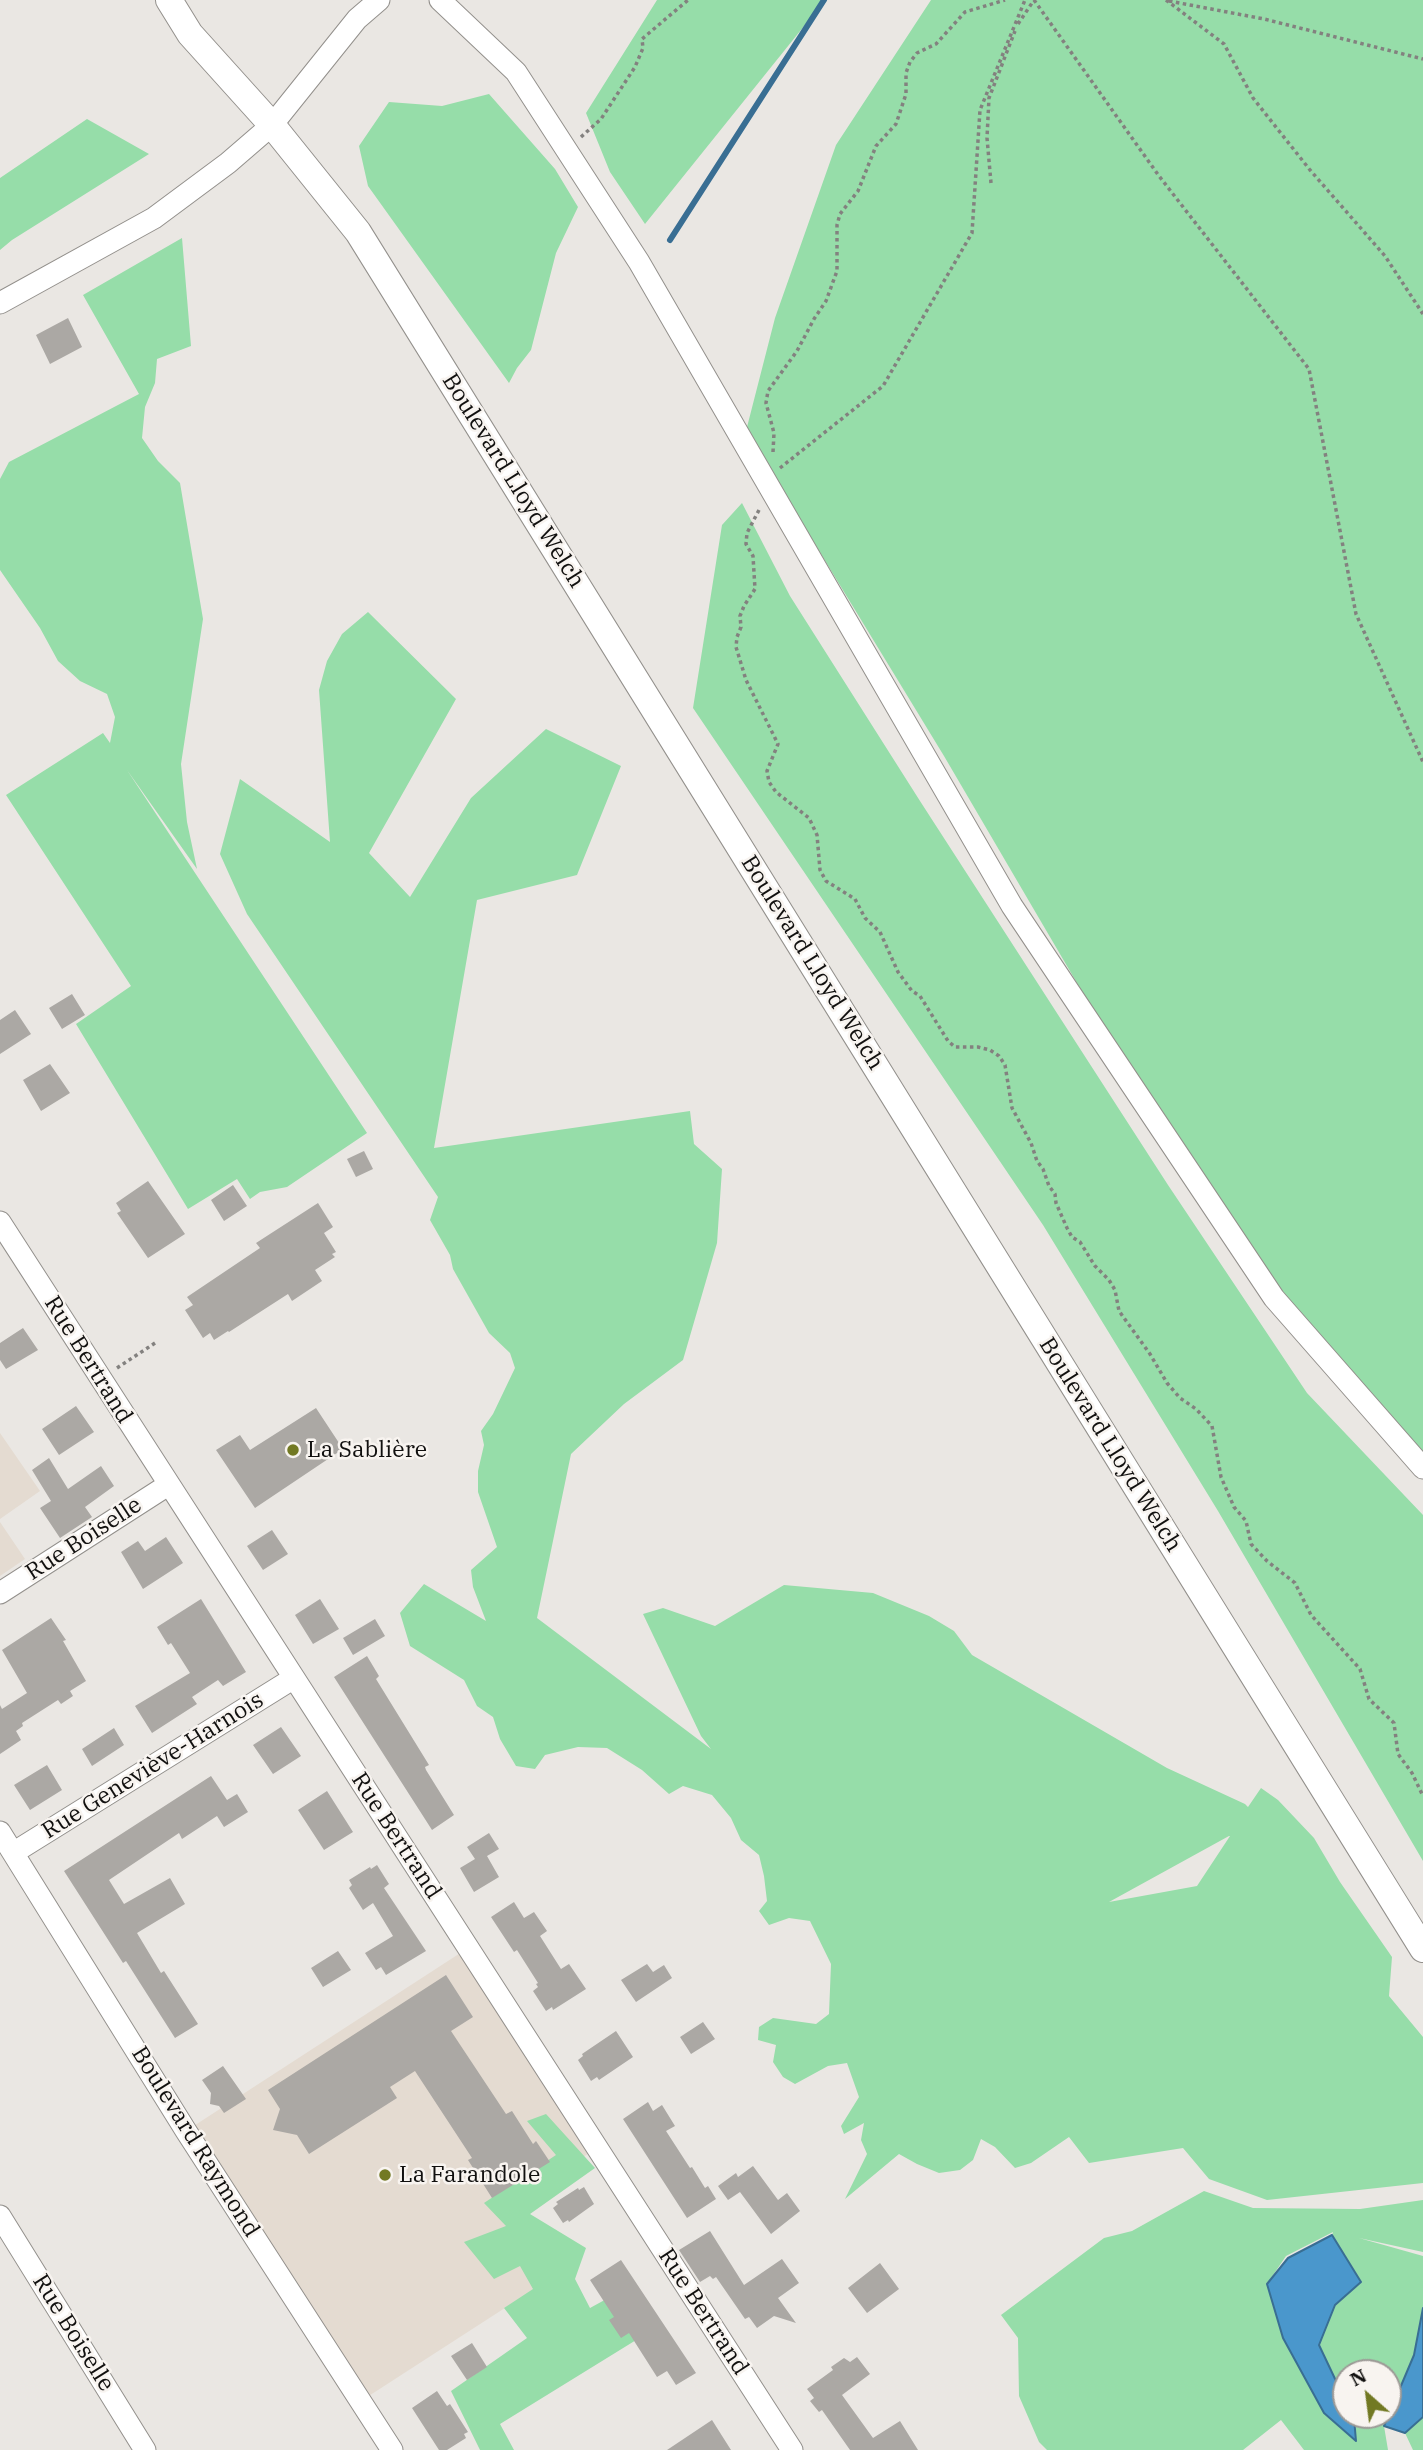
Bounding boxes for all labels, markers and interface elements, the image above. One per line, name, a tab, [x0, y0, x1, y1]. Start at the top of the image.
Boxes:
street label: Boulevard Lloyd Welch	[436, 369, 590, 593]
street label: Boulevard Lloyd Welch	[735, 851, 889, 1075]
street label: Rue Bertrand	[38, 1291, 138, 1429]
street label: Boulevard Lloyd Welch	[1033, 1333, 1187, 1557]
place label: La Sablière	[307, 1436, 427, 1464]
marker: La Sablière	[285, 1442, 301, 1458]
street label: Rue Boiselle	[21, 1491, 147, 1587]
street label: Rue Geneviève-Harnois	[37, 1687, 269, 1845]
street label: Rue Bertrand	[345, 1768, 447, 1904]
street label: Boulevard Raymond	[125, 2042, 265, 2242]
place label: La Farandole	[399, 2161, 540, 2189]
marker: La Farandole	[377, 2167, 393, 2183]
street label: Rue Bertrand	[652, 2244, 754, 2380]
street label: Rue Boiselle	[26, 2269, 120, 2397]
north arrow	[1332, 2359, 1402, 2429]
text: N	[1346, 2363, 1370, 2391]

